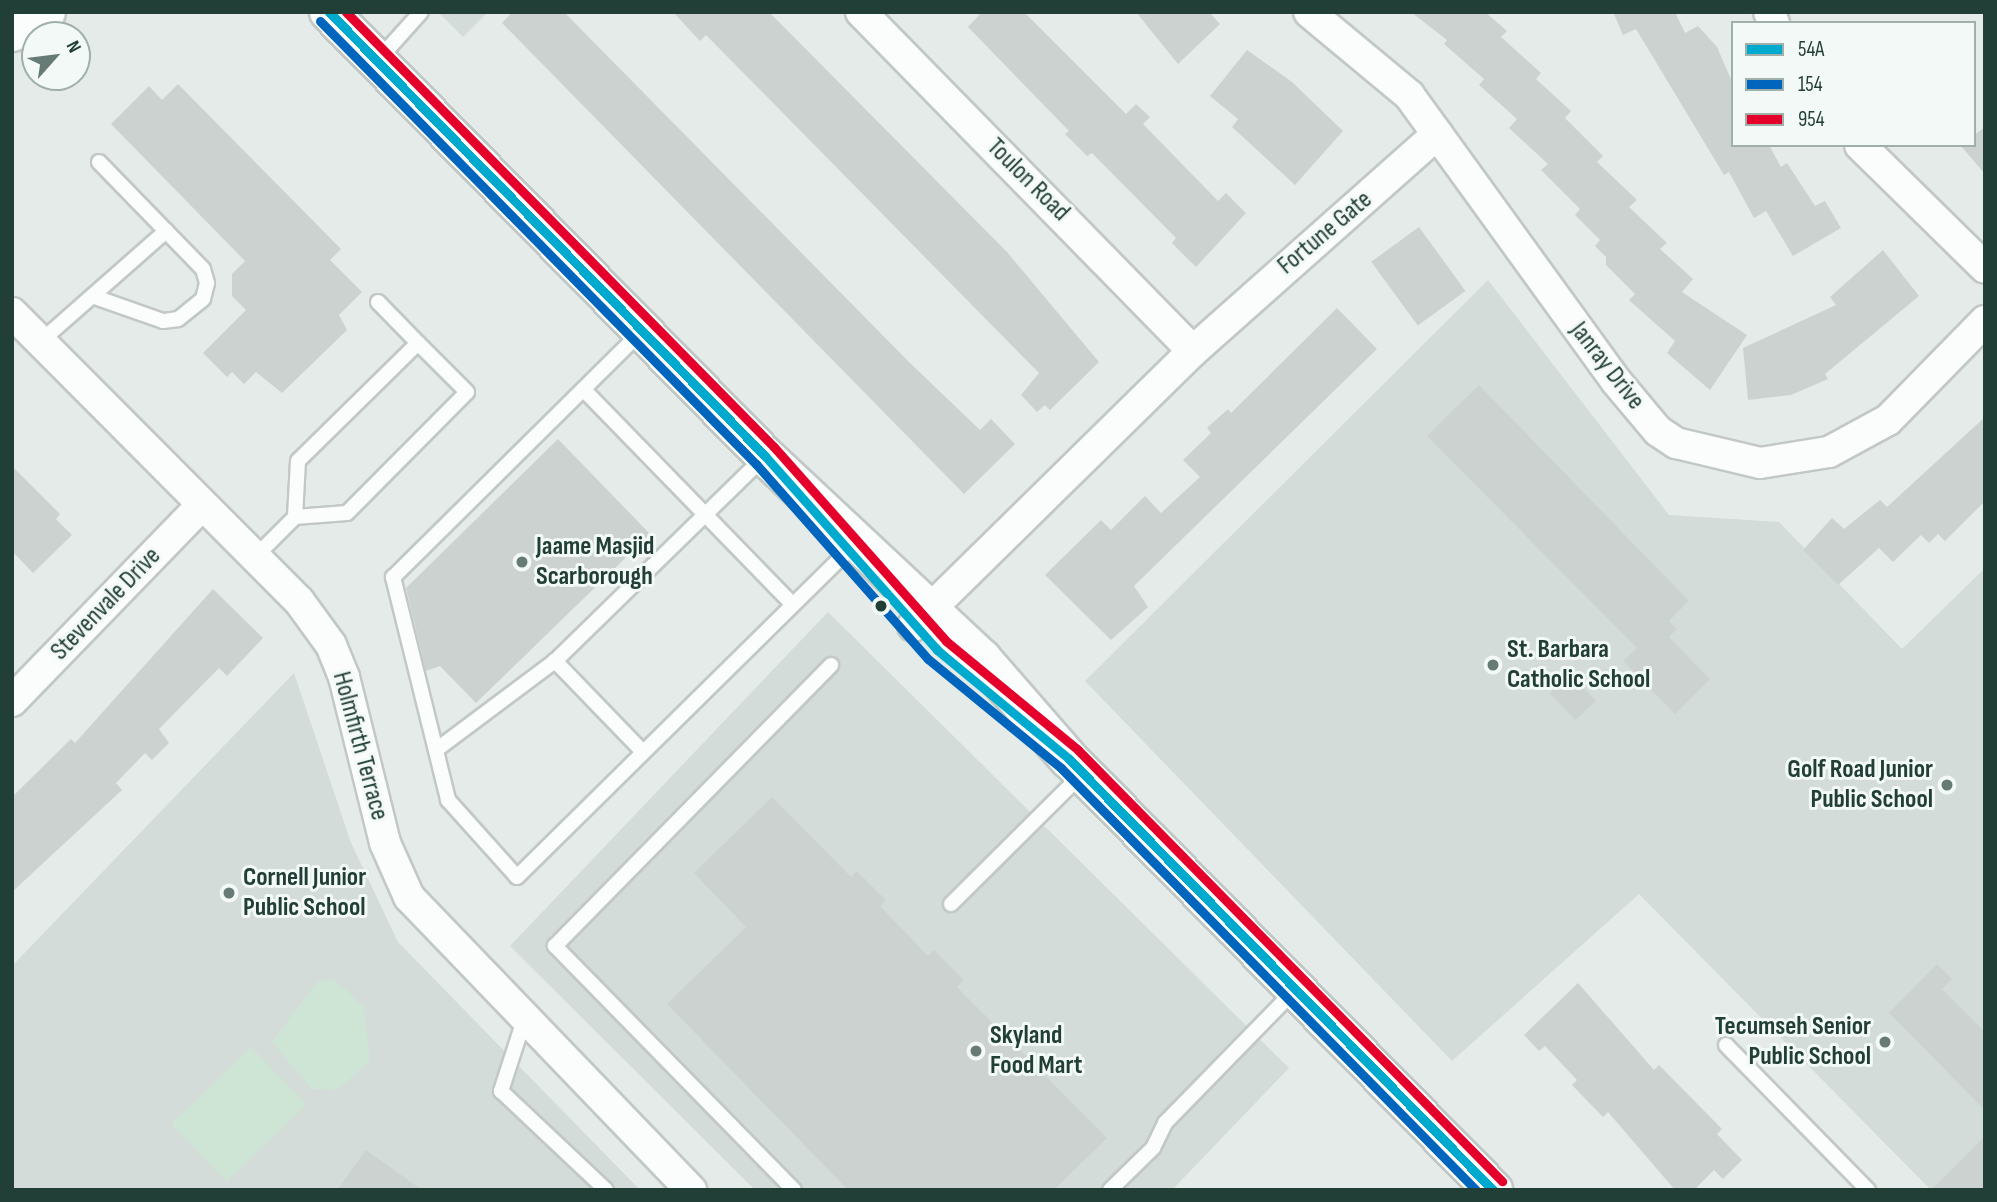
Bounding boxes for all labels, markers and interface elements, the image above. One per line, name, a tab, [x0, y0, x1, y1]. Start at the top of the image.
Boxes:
north arrow	[21, 21, 91, 91]
legend	[1731, 21, 1976, 147]
text: N	[61, 37, 86, 57]
text: 54A	[1798, 37, 1824, 62]
text: 154	[1798, 72, 1823, 97]
text: 954	[1798, 107, 1825, 132]
street label: Toulon Road	[980, 132, 1076, 228]
street label: Fortune Gate	[1271, 185, 1379, 281]
street label: Janray Drive	[1563, 316, 1651, 416]
place label: Jaame Masjid Scarborough	[536, 531, 654, 592]
street label: Stevenvale Drive	[44, 541, 168, 667]
marker: Jaame Masjid Scarborough	[514, 554, 530, 570]
unlabelled marker	[874, 599, 888, 613]
place label: St. Barbara Catholic School	[1507, 634, 1650, 696]
marker: St. Barbara Catholic School	[1485, 657, 1501, 673]
street label: Holmfirth Terrace	[325, 668, 395, 824]
place label: Golf Road Junior Public School	[1787, 754, 1933, 816]
marker: Golf Road Junior Public School	[1939, 777, 1955, 793]
place label: Cornell Junior Public School	[243, 862, 366, 924]
marker: Cornell Junior Public School	[221, 885, 237, 901]
place label: Tecumseh Senior Public School	[1715, 1011, 1871, 1072]
place label: Skyland Food Mart	[990, 1020, 1082, 1082]
marker: Tecumseh Senior Public School	[1877, 1034, 1893, 1050]
marker: Skyland Food Mart	[968, 1043, 984, 1059]

